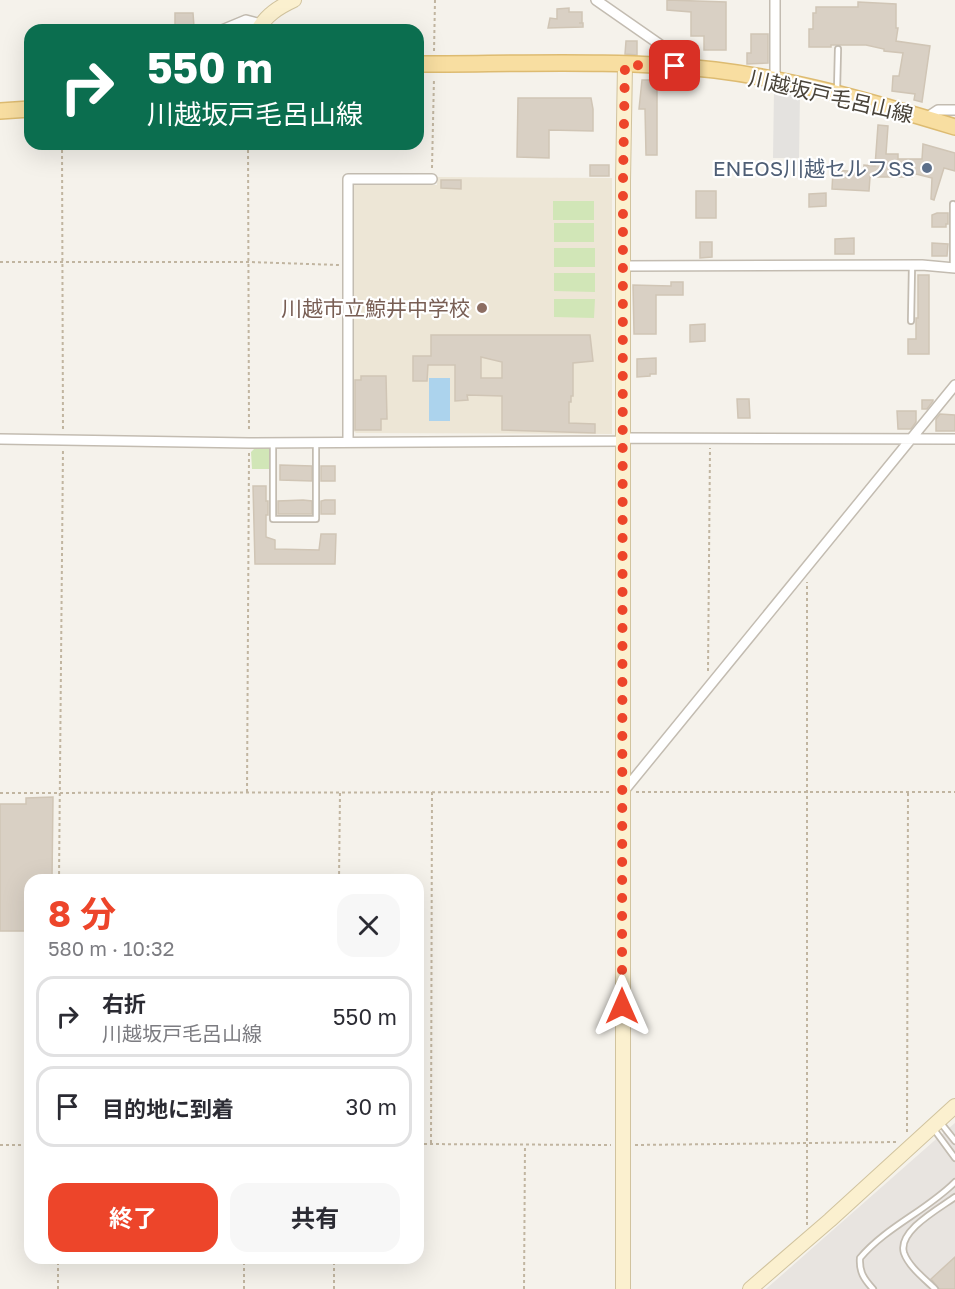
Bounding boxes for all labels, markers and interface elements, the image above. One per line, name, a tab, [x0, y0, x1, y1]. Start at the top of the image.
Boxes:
pin	[649, 40, 700, 91]
text: 550 m	[147, 42, 273, 92]
icon: right	[48, 48, 126, 126]
icon: arrive	[658, 49, 691, 82]
street label: 川越坂戸毛呂山線	[746, 64, 916, 128]
text: 川越坂戸毛呂山線	[147, 98, 363, 130]
place label: ENEOS川越セルフSS	[713, 155, 915, 181]
marker: ENEOS川越セルフSS	[920, 161, 934, 175]
place label: 川越市立鯨井中学校	[281, 295, 470, 321]
marker: 川越市立鯨井中学校	[475, 301, 489, 315]
text: 8 分	[48, 892, 116, 935]
button: close	[337, 894, 400, 957]
text: 580 m · 10:32	[48, 936, 174, 960]
position arrow	[590, 974, 654, 1038]
text: 右折	[102, 990, 146, 1017]
icon: right	[51, 1000, 84, 1033]
text: 550 m	[333, 1003, 397, 1030]
text: 川越坂戸毛呂山線	[102, 1021, 262, 1045]
icon: arrive	[51, 1090, 84, 1123]
text: 30 m	[346, 1093, 397, 1120]
text: 目的地に到着	[102, 1095, 234, 1122]
button: 終了	[48, 1183, 218, 1252]
button: 共有	[230, 1183, 400, 1252]

